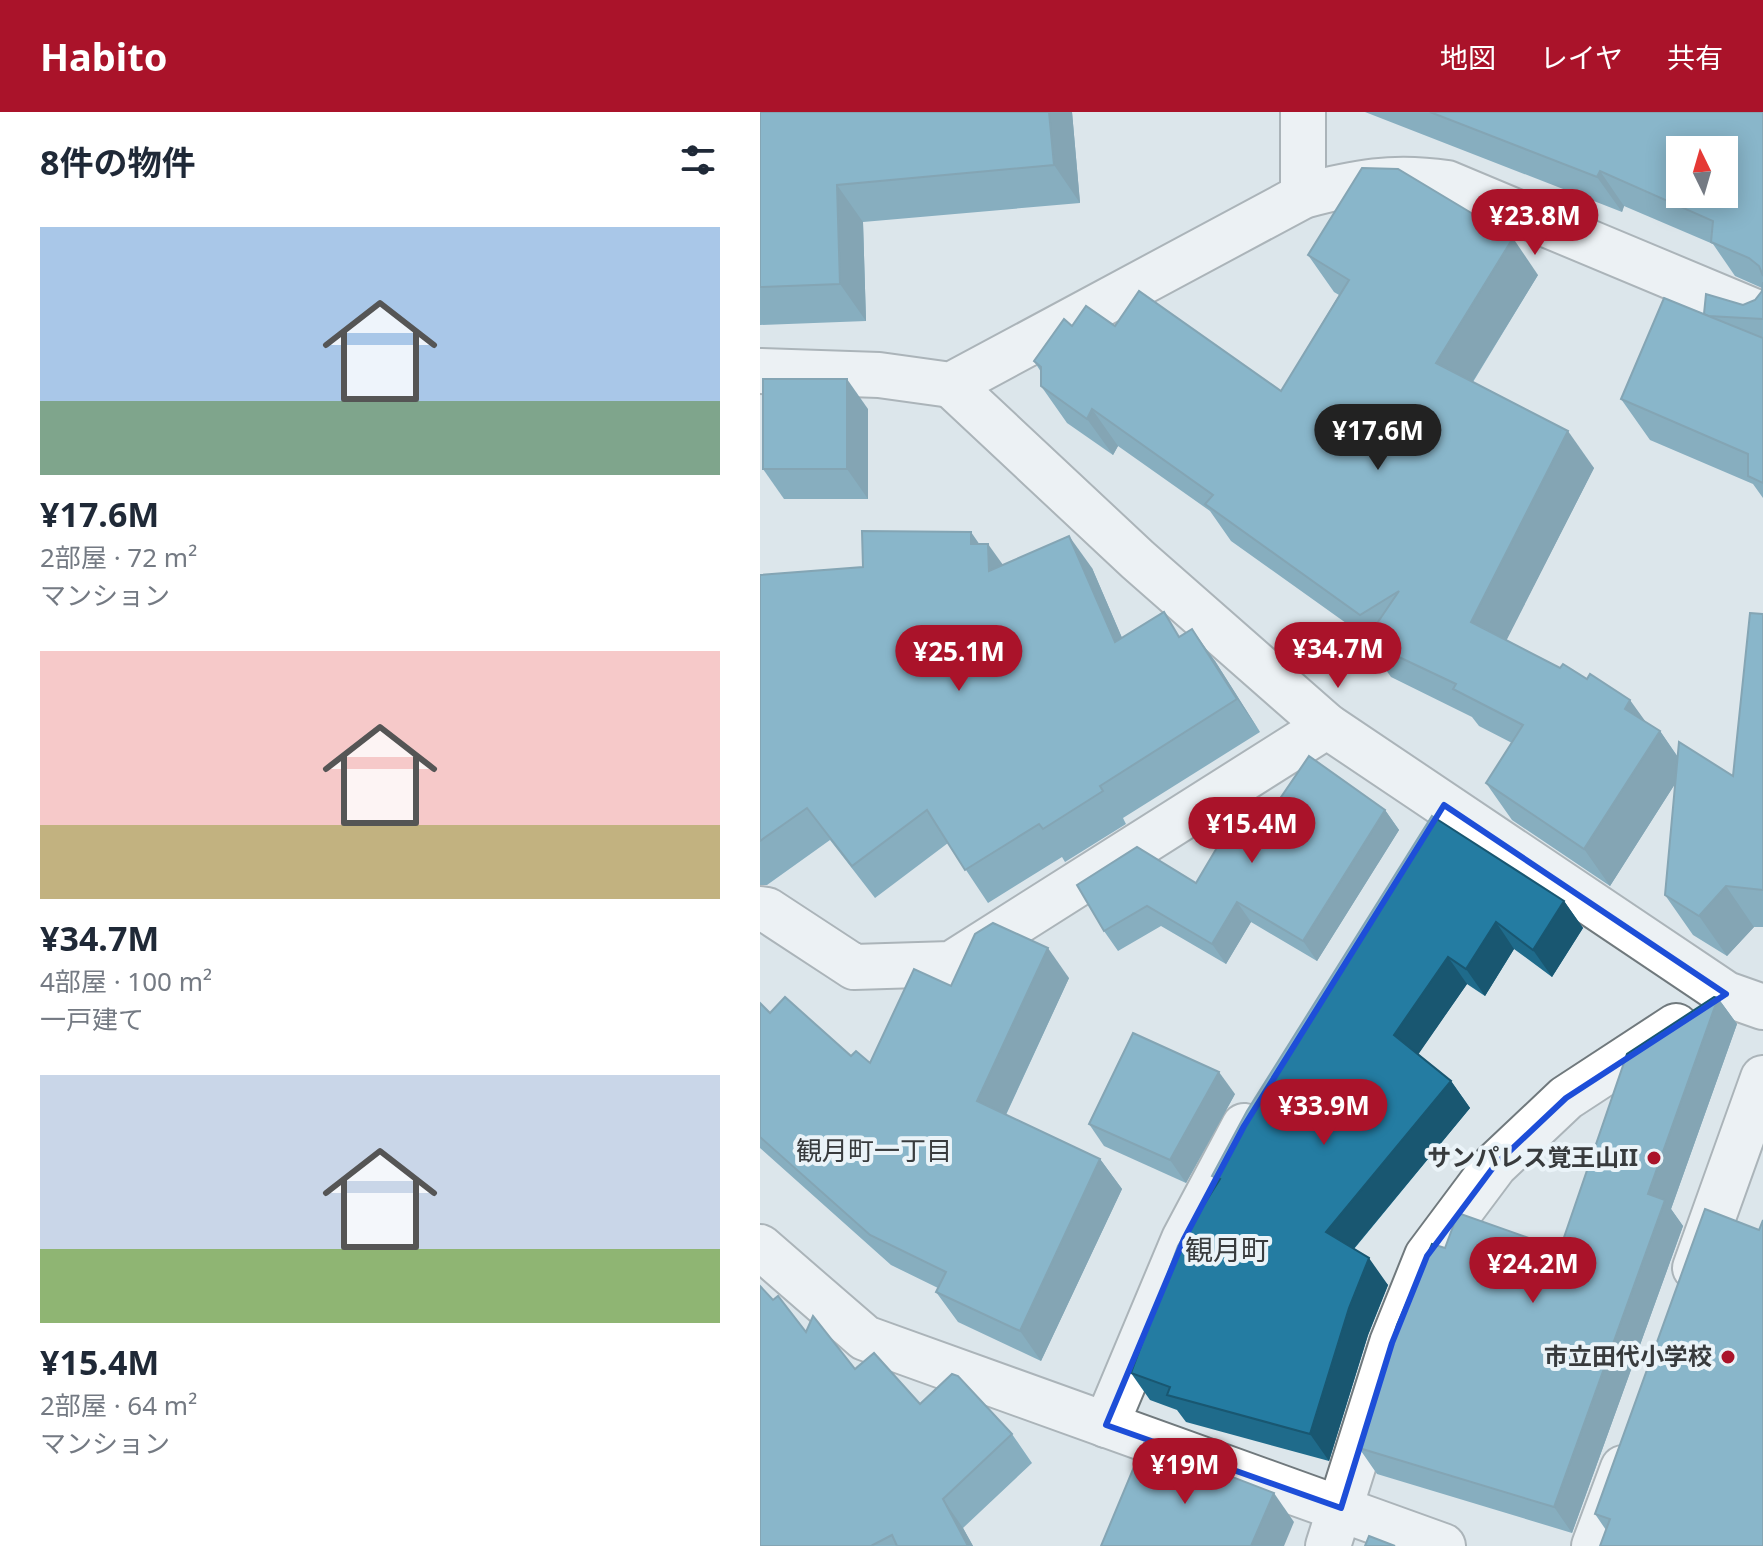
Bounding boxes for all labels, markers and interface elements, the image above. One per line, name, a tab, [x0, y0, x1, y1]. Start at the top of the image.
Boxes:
text: Habito	[40, 30, 167, 82]
text: 地図	[1440, 38, 1496, 76]
text: レイヤ	[1540, 38, 1623, 76]
text: 共有	[1667, 38, 1723, 76]
north arrow	[1666, 136, 1738, 208]
map controls	[1666, 136, 1738, 208]
icon: filters	[676, 138, 720, 182]
text: 8件の物件	[40, 139, 195, 185]
pin: ¥23.8M	[1470, 189, 1600, 257]
text: ¥23.8M	[1489, 197, 1581, 233]
icon: home	[308, 279, 452, 423]
pin: ¥17.6M	[1313, 404, 1443, 472]
text: ¥17.6M	[1332, 412, 1424, 448]
text: ¥17.6M	[40, 491, 159, 537]
text: 2部屋 · 72 m²	[40, 539, 197, 575]
text: マンション	[40, 577, 170, 613]
pin: ¥34.7M	[1273, 622, 1403, 690]
pin: ¥25.1M	[894, 625, 1024, 693]
text: ¥34.7M	[1292, 630, 1384, 666]
text: ¥25.1M	[913, 633, 1005, 669]
icon: home	[308, 703, 452, 847]
pin: ¥15.4M	[1187, 797, 1317, 865]
text: ¥15.4M	[1206, 805, 1298, 841]
text: ¥34.7M	[40, 915, 159, 961]
text: 4部屋 · 100 m²	[40, 963, 212, 999]
text: 一戸建て	[40, 1001, 144, 1037]
pin: ¥33.9M	[1259, 1079, 1389, 1147]
text: ¥33.9M	[1278, 1087, 1370, 1123]
icon: home	[308, 1127, 452, 1271]
district label: 観月町一丁目	[796, 1132, 952, 1168]
place label: サンパレス覚王山II	[1427, 1140, 1638, 1173]
marker: サンパレス覚王山II	[1645, 1149, 1663, 1167]
district label: 観月町	[1185, 1230, 1269, 1268]
pin: ¥24.2M	[1468, 1237, 1598, 1305]
text: ¥24.2M	[1487, 1245, 1579, 1281]
text: ¥15.4M	[40, 1339, 159, 1385]
place label: 市立田代小学校	[1544, 1339, 1712, 1372]
marker: 市立田代小学校	[1719, 1348, 1737, 1366]
text: 2部屋 · 64 m²	[40, 1387, 197, 1423]
text: マンション	[40, 1425, 170, 1461]
pin: ¥19M	[1138, 1438, 1232, 1506]
text: ¥19M	[1150, 1446, 1220, 1482]

